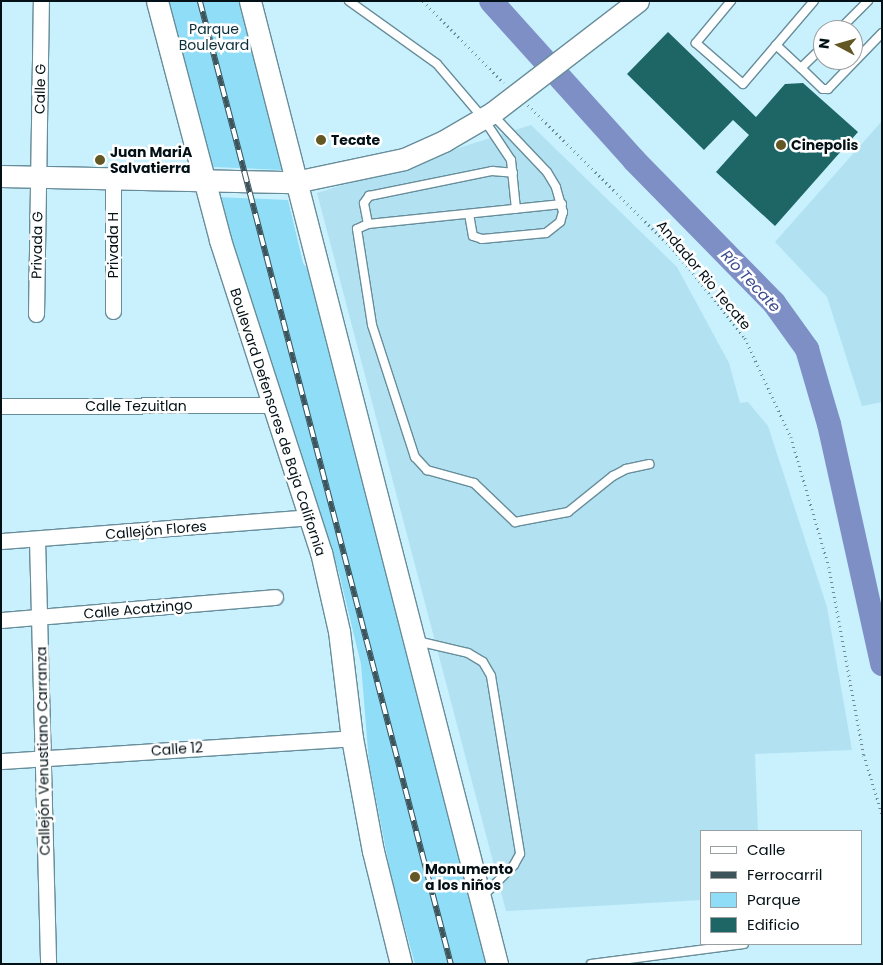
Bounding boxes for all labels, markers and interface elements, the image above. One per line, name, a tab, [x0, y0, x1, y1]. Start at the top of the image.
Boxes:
north arrow	[813, 20, 863, 70]
park label: Parque Boulevard	[179, 21, 249, 54]
text: N	[814, 37, 835, 50]
street label: Calle G	[31, 64, 49, 114]
place label: Tecate	[331, 132, 380, 148]
marker: Tecate	[315, 134, 327, 146]
place label: Cinepolis	[791, 137, 858, 153]
marker: Cinepolis	[775, 139, 787, 151]
place label: Juan MariA Salvatierra	[110, 144, 192, 176]
marker: Juan MariA Salvatierra	[94, 154, 106, 166]
street label: Privada G	[28, 211, 46, 279]
street label: Privada H	[105, 212, 121, 278]
street label: Andador Rio Tecate	[653, 217, 755, 333]
water label: Río Tecate	[718, 246, 784, 316]
street label: Boulevard Defensores de Baja California	[227, 286, 329, 558]
street label: Calle Tezuitlan	[85, 398, 187, 414]
street label: Callejón Flores	[105, 517, 207, 543]
street label: Calle Acatzingo	[83, 596, 193, 622]
street label: Callejón Venustiano Carranza	[33, 646, 53, 856]
street label: Calle 12	[150, 739, 204, 759]
legend	[700, 830, 863, 945]
text: Calle	[747, 839, 785, 860]
place label: Monumento a los niños	[425, 861, 513, 894]
text: Ferrocarril	[747, 864, 822, 885]
marker: Monumento a los niños	[409, 871, 421, 883]
text: Parque	[747, 889, 800, 910]
text: Edificio	[747, 914, 800, 935]

